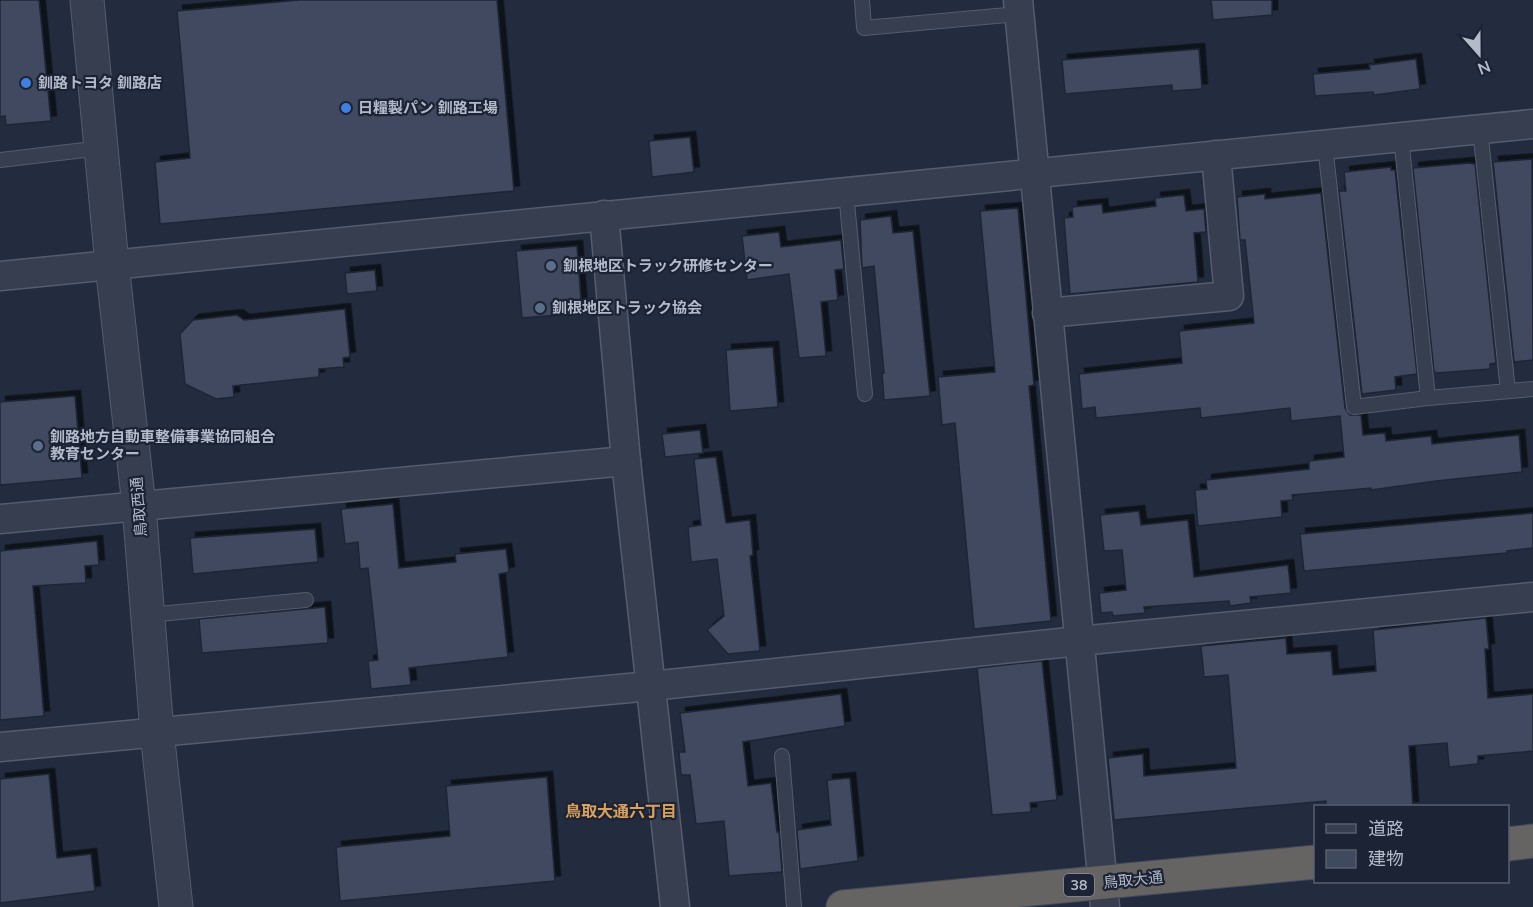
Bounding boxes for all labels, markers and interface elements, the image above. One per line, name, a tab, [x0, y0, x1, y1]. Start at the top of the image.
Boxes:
north arrow	[1449, 24, 1509, 84]
text: N	[1475, 57, 1494, 80]
place label: 釧路トヨタ 釧路店	[38, 73, 162, 92]
marker: 釧路トヨタ 釧路店	[19, 76, 33, 90]
place label: 日糧製パン 釧路工場	[358, 98, 498, 117]
marker: 日糧製パン 釧路工場	[339, 101, 353, 115]
place label: 釧根地区トラック研修センター	[563, 256, 773, 275]
marker: 釧根地区トラック研修センター	[544, 259, 558, 273]
place label: 釧根地区トラック協会	[552, 298, 702, 317]
marker: 釧根地区トラック協会	[533, 301, 547, 315]
place label: 釧路地方自動車整備事業協同組合 教育センター	[50, 427, 276, 463]
marker: 釧路地方自動車整備事業協同組合 教育センター	[31, 439, 45, 453]
street label: 鳥取西通	[126, 476, 151, 538]
district label: 鳥取大通六丁目	[565, 801, 677, 821]
legend	[1314, 805, 1509, 883]
text: 道路	[1368, 817, 1404, 840]
text: 建物	[1368, 847, 1404, 870]
street label: 鳥取大通	[1102, 867, 1164, 892]
road number: 38	[1064, 874, 1094, 896]

